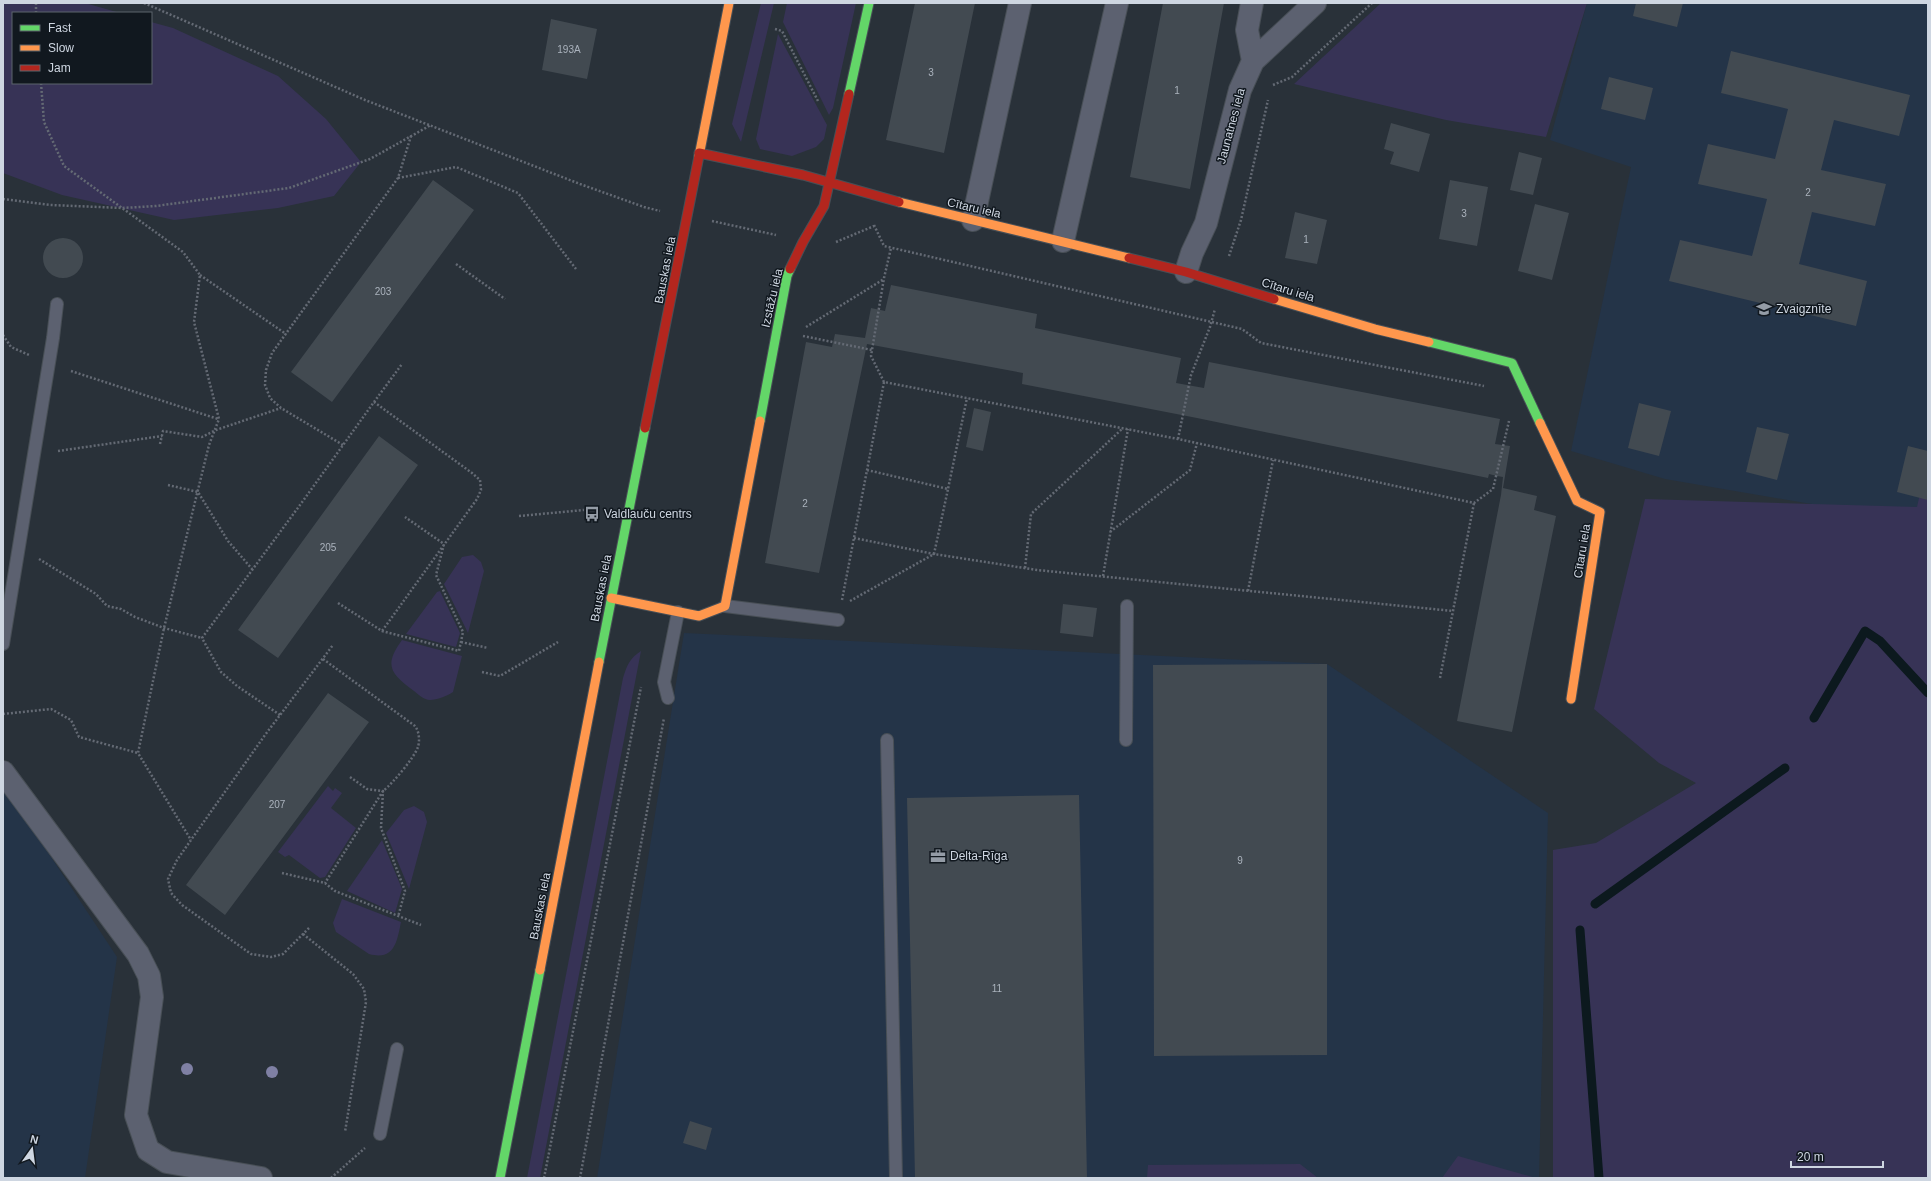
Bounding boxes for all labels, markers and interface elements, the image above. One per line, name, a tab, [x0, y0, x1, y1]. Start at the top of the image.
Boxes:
legend	[12, 12, 152, 84]
text: Fast	[48, 21, 72, 35]
text: Slow	[48, 41, 74, 55]
house number: 193A	[557, 44, 581, 55]
text: Jam	[48, 61, 71, 75]
house number: 3	[928, 67, 934, 78]
house number: 1	[1174, 85, 1180, 96]
street label: Jaunatnes iela	[1214, 86, 1248, 165]
house number: 2	[1805, 187, 1811, 198]
street label: Cītaru iela	[946, 195, 1003, 221]
house number: 3	[1461, 208, 1467, 219]
house number: 1	[1303, 234, 1309, 245]
street label: Bauskas iela	[652, 235, 678, 305]
street label: Izstāžu iela	[758, 267, 786, 329]
street label: Cītaru iela	[1260, 275, 1317, 305]
house number: 203	[375, 286, 392, 297]
school or university icon: Zvaigznīte	[1755, 300, 1773, 318]
place label: Zvaigznīte	[1776, 302, 1832, 316]
house number: 2	[802, 498, 808, 509]
bus stop icon: Valdlauču centrs	[583, 505, 601, 523]
place label: Valdlauču centrs	[604, 507, 692, 521]
street label: Cītaru iela	[1571, 523, 1593, 579]
house number: 205	[320, 542, 337, 553]
street label: Bauskas iela	[588, 553, 614, 623]
house number: 207	[269, 799, 286, 810]
office icon: Delta-Rīga	[929, 847, 947, 865]
place label: Delta-Rīga	[950, 849, 1008, 863]
house number: 9	[1237, 855, 1243, 866]
street label: Bauskas iela	[527, 871, 553, 941]
house number: 11	[992, 983, 1003, 994]
north arrow	[12, 1129, 52, 1169]
text: N	[29, 1133, 40, 1146]
scale bar	[1791, 1143, 1883, 1169]
text: 20 m	[1797, 1150, 1824, 1164]

